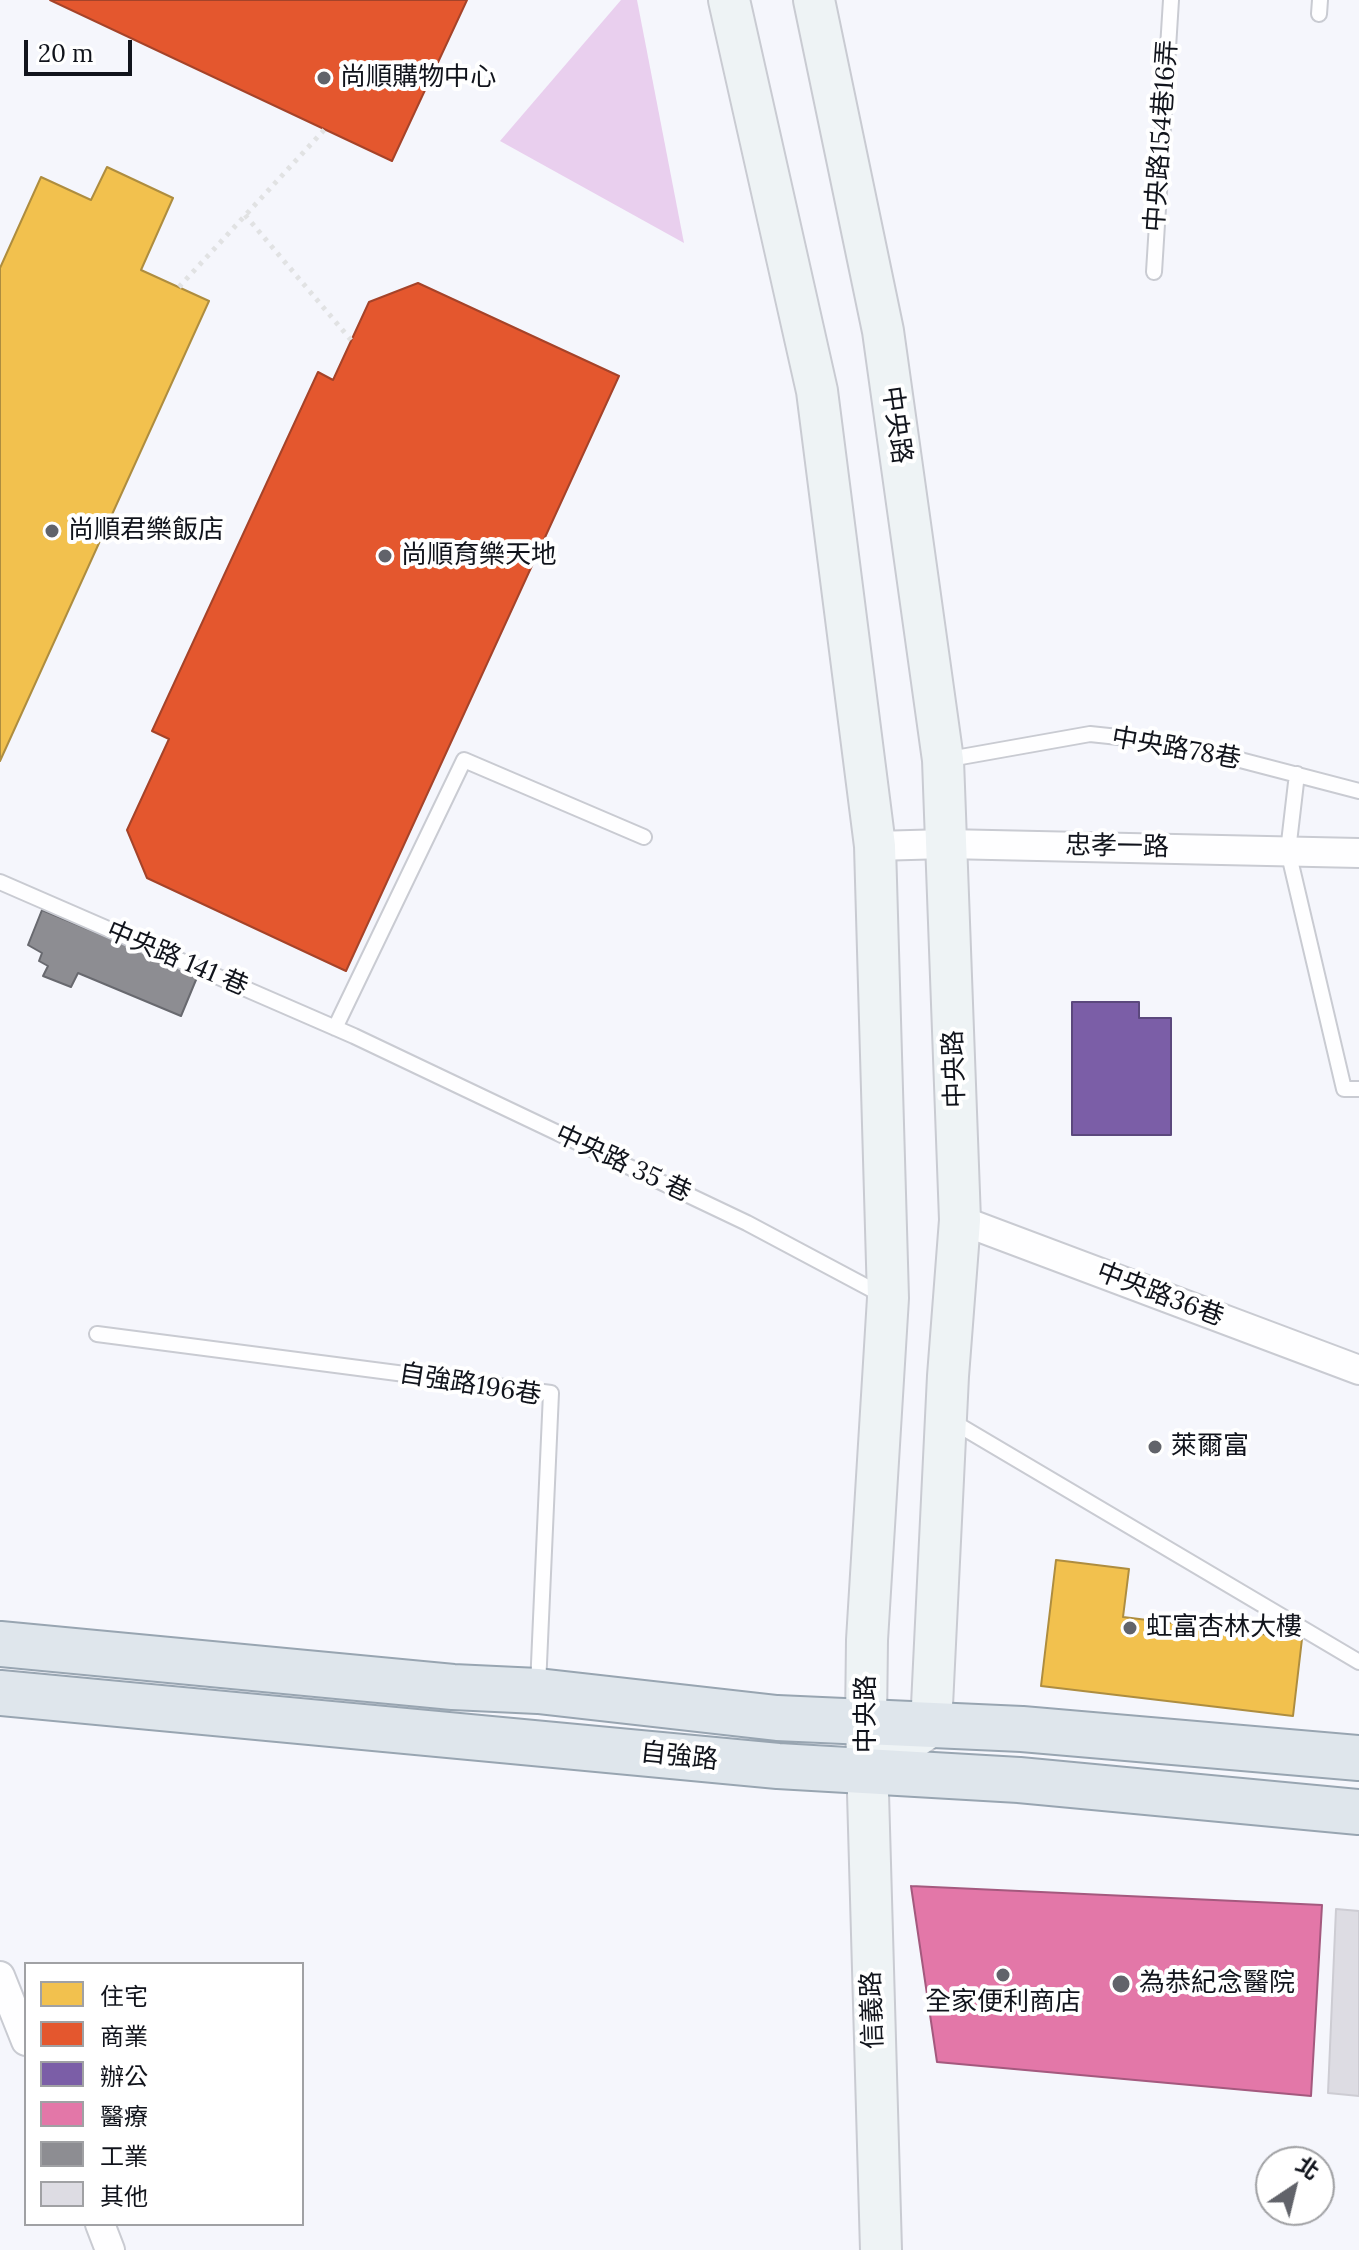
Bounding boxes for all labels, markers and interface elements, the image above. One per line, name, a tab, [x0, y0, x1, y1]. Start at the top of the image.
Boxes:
scale bar	[28, 24, 136, 74]
text: 20 m	[38, 38, 94, 69]
street label: 中央路154巷16弄	[1140, 39, 1184, 233]
place label: 尚順購物中心	[340, 62, 496, 94]
marker: 尚順購物中心	[315, 69, 333, 87]
street label: 中央路	[875, 384, 917, 466]
place label: 尚順君樂飯店	[68, 515, 224, 547]
marker: 尚順君樂飯店	[43, 522, 61, 540]
place label: 尚順育樂天地	[401, 540, 557, 572]
marker: 尚順育樂天地	[376, 547, 394, 565]
street label: 中央路78巷	[1109, 722, 1243, 776]
street label: 忠孝一路	[1065, 830, 1169, 864]
street label: 中央路 141 巷	[102, 915, 252, 1003]
street label: 中央路	[938, 1029, 972, 1109]
street label: 中央路 35 巷	[550, 1119, 696, 1209]
street label: 中央路36巷	[1092, 1257, 1228, 1333]
street label: 自強路196巷	[397, 1358, 543, 1412]
place label: 萊爾富	[1171, 1431, 1249, 1463]
marker: 萊爾富	[1146, 1438, 1164, 1456]
place label: 虹富杏林大樓	[1146, 1612, 1302, 1644]
marker: 虹富杏林大樓	[1121, 1619, 1139, 1637]
street label: 中央路	[851, 1675, 883, 1753]
street label: 自強路	[639, 1737, 719, 1777]
legend	[24, 1962, 304, 2226]
marker: 全家便利商店	[994, 1966, 1012, 1984]
place label: 為恭紀念醫院	[1139, 1968, 1295, 2000]
street label: 信義路	[856, 1970, 890, 2050]
marker: 為恭紀念醫院	[1110, 1973, 1132, 1995]
text: 住宅	[100, 1981, 148, 2012]
place label: 全家便利商店	[925, 1987, 1081, 2019]
text: 商業	[100, 2021, 148, 2052]
text: 辦公	[100, 2061, 148, 2092]
text: 醫療	[100, 2101, 148, 2132]
text: 工業	[100, 2141, 148, 2172]
north arrow	[1255, 2146, 1335, 2226]
text: 北	[1291, 2150, 1325, 2186]
text: 其他	[100, 2181, 148, 2212]

